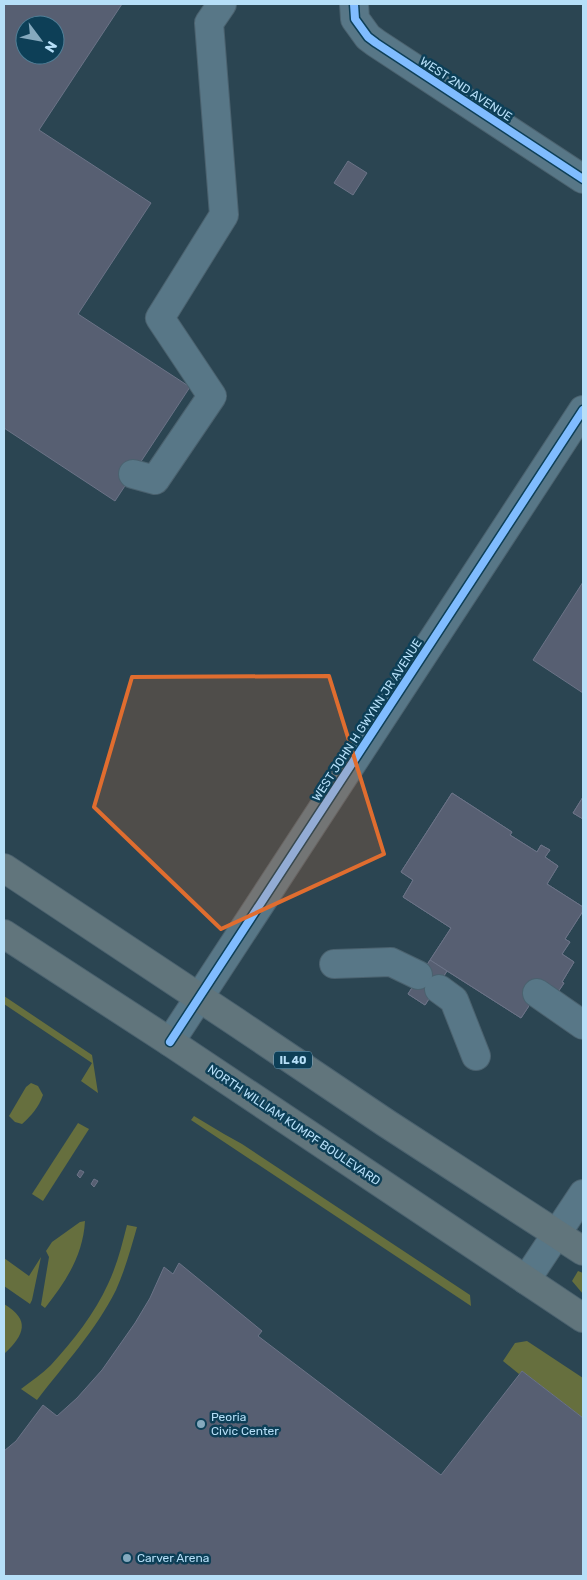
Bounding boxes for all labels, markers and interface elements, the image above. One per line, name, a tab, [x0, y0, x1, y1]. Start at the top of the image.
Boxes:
north arrow	[15, 15, 65, 65]
text: N	[41, 38, 60, 55]
street label: WEST 2ND AVENUE	[417, 54, 515, 124]
street label: WEST JOHN H GWYNN JR AVENUE	[309, 636, 425, 804]
road number: IL 40	[274, 1052, 312, 1068]
street label: NORTH WILLIAM KUMPF BOULEVARD	[205, 1062, 383, 1188]
place label: Peoria Civic Center	[211, 1410, 279, 1438]
marker: Peoria Civic Center	[195, 1418, 207, 1430]
place label: Carver Arena	[137, 1551, 209, 1565]
marker: Carver Arena	[121, 1552, 133, 1564]

